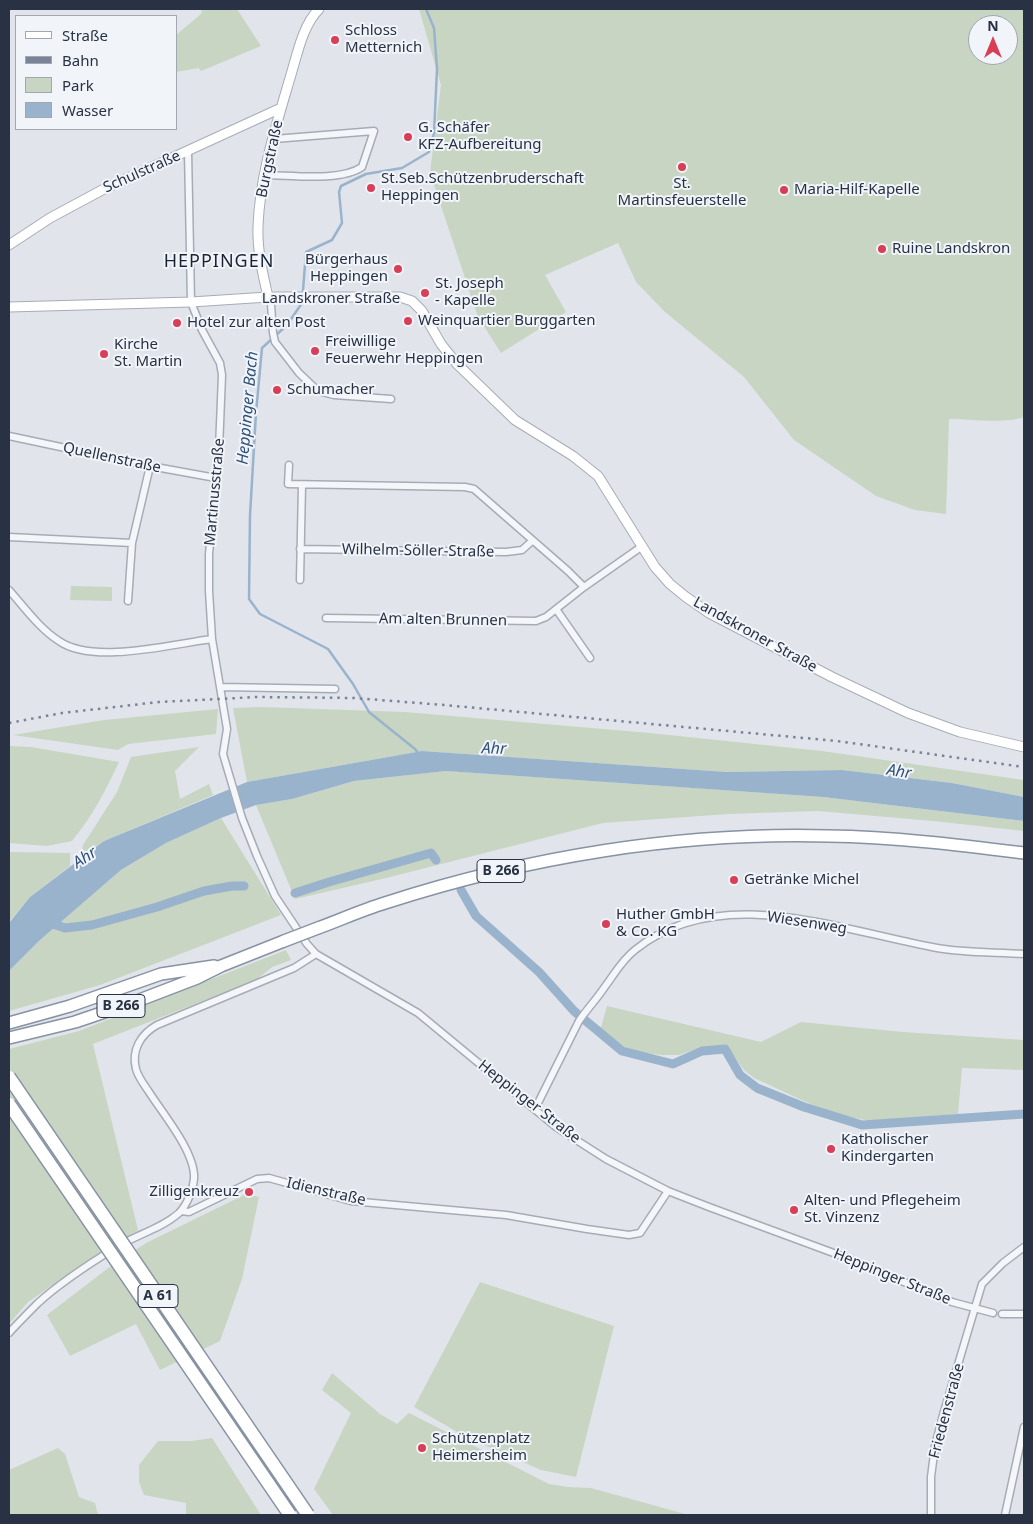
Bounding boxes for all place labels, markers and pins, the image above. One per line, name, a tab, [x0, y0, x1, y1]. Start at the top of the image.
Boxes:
place label: Schloss Metternich	[345, 22, 422, 57]
marker: Schloss Metternich	[329, 34, 341, 46]
place label: G. Schäfer KFZ-Aufbereitung	[418, 119, 542, 154]
marker: G. Schäfer KFZ-Aufbereitung	[402, 131, 414, 143]
marker: St. Martinsfeuerstelle	[676, 161, 688, 173]
place label: St.Seb.Schützenbruderschaft Heppingen	[381, 170, 584, 205]
place label: St. Martinsfeuerstelle	[618, 175, 746, 210]
place label: Maria-Hilf-Kapelle	[794, 181, 920, 199]
marker: St.Seb.Schützenbruderschaft Heppingen	[365, 182, 377, 194]
marker: Maria-Hilf-Kapelle	[778, 184, 790, 196]
place label: Ruine Landskron	[892, 240, 1010, 258]
marker: Ruine Landskron	[876, 243, 888, 255]
place label: Bürgerhaus Heppingen	[305, 251, 388, 286]
marker: Bürgerhaus Heppingen	[392, 263, 404, 275]
place label: St. Joseph - Kapelle	[435, 275, 504, 310]
marker: St. Joseph - Kapelle	[419, 287, 431, 299]
place label: Weinquartier Burggarten	[418, 312, 595, 330]
place label: Hotel zur alten Post	[187, 314, 325, 332]
marker: Weinquartier Burggarten	[402, 315, 414, 327]
marker: Hotel zur alten Post	[171, 317, 183, 329]
place label: Freiwillige Feuerwehr Heppingen	[325, 333, 483, 368]
place label: Kirche St. Martin	[114, 336, 182, 371]
marker: Freiwillige Feuerwehr Heppingen	[309, 345, 321, 357]
marker: Kirche St. Martin	[98, 348, 110, 360]
place label: Schumacher	[287, 381, 375, 399]
marker: Schumacher	[271, 384, 283, 396]
place label: Getränke Michel	[744, 871, 859, 889]
marker: Getränke Michel	[728, 874, 740, 886]
place label: Huther GmbH & Co. KG	[616, 906, 715, 941]
marker: Huther GmbH & Co. KG	[600, 918, 612, 930]
place label: Katholischer Kindergarten	[841, 1131, 934, 1166]
marker: Katholischer Kindergarten	[825, 1143, 837, 1155]
place label: Zilligenkreuz	[149, 1183, 239, 1201]
marker: Zilligenkreuz	[243, 1186, 255, 1198]
place label: Alten- und Pflegeheim St. Vinzenz	[804, 1192, 961, 1227]
marker: Alten- und Pflegeheim St. Vinzenz	[788, 1204, 800, 1216]
place label: Schützenplatz Heimersheim	[432, 1430, 530, 1465]
marker: Schützenplatz Heimersheim	[416, 1442, 428, 1454]

